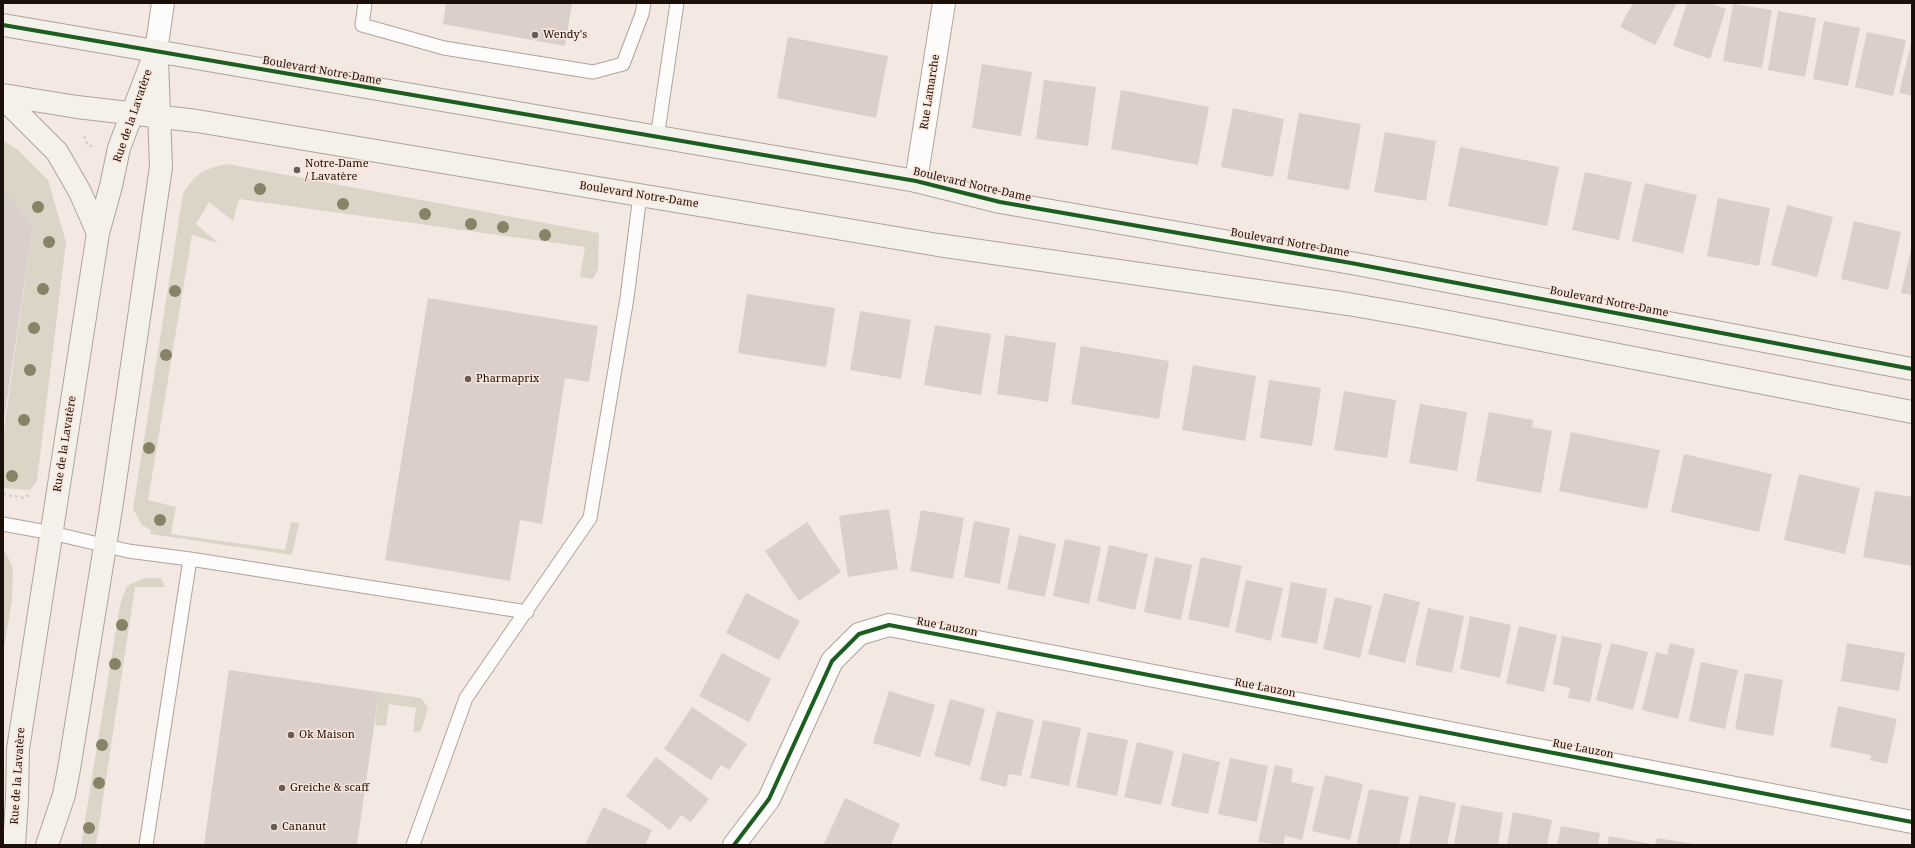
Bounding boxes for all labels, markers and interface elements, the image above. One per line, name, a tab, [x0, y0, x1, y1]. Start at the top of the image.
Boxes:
place label: Wendy's	[543, 28, 587, 42]
marker: Wendy's	[530, 30, 540, 40]
street label: Rue Lamarche	[918, 53, 942, 131]
street label: Boulevard Notre-Dame	[261, 54, 383, 88]
street label: Rue de la Lavatère	[111, 68, 155, 164]
place label: Notre-Dame / Lavatère	[305, 157, 369, 183]
marker: Notre-Dame / Lavatère	[292, 165, 302, 175]
street label: Boulevard Notre-Dame	[912, 165, 1032, 205]
street label: Boulevard Notre-Dame	[578, 179, 700, 211]
street label: Boulevard Notre-Dame	[1229, 226, 1351, 260]
street label: Boulevard Notre-Dame	[1548, 284, 1670, 320]
place label: Pharmaprix	[476, 372, 539, 386]
marker: Pharmaprix	[463, 374, 473, 384]
street label: Rue de la Lavatère	[51, 395, 79, 493]
street label: Rue Lauzon	[915, 615, 979, 639]
street label: Rue Lauzon	[1233, 676, 1297, 700]
street label: Rue de la Lavatère	[8, 727, 28, 825]
place label: Ok Maison	[299, 728, 355, 742]
marker: Ok Maison	[286, 730, 296, 740]
street label: Rue Lauzon	[1551, 737, 1615, 761]
place label: Greiche & scaff	[290, 781, 369, 795]
marker: Greiche & scaff	[277, 783, 287, 793]
place label: Cananut	[282, 820, 326, 834]
marker: Cananut	[269, 822, 279, 832]

